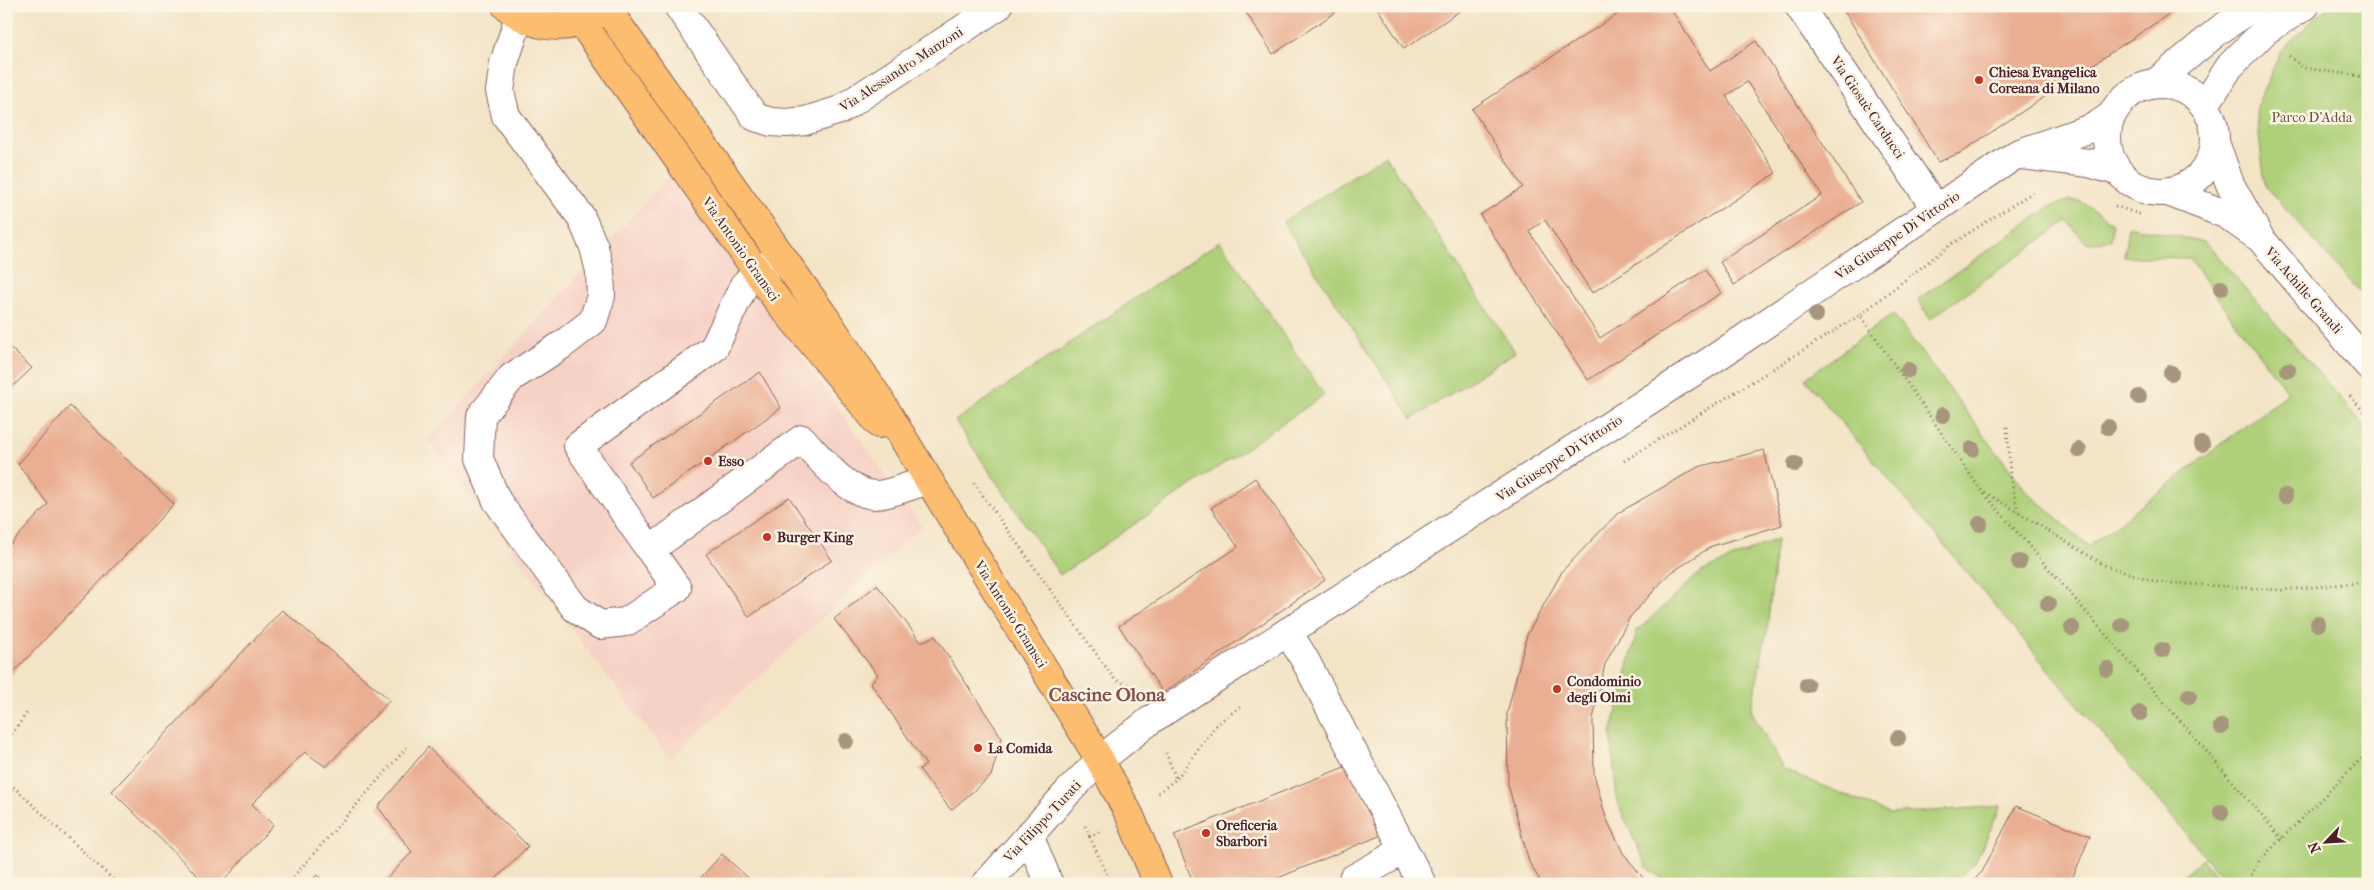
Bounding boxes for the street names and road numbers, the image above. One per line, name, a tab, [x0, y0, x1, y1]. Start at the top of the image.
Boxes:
street label: Via Alessandro Manzoni	[835, 23, 966, 116]
street label: Via Giosuè Carducci	[1826, 52, 1908, 162]
street label: Via Giuseppe Di Vittorio	[1831, 187, 1963, 284]
street label: Via Antonio Gramsci	[698, 193, 783, 305]
street label: Via Achille Grandi	[2261, 243, 2346, 337]
street label: Via Giuseppe Di Vittorio	[1492, 411, 1625, 506]
street label: Via Antonio Gramsci	[970, 557, 1051, 671]
street label: Via Filippo Turati	[999, 777, 1085, 867]

